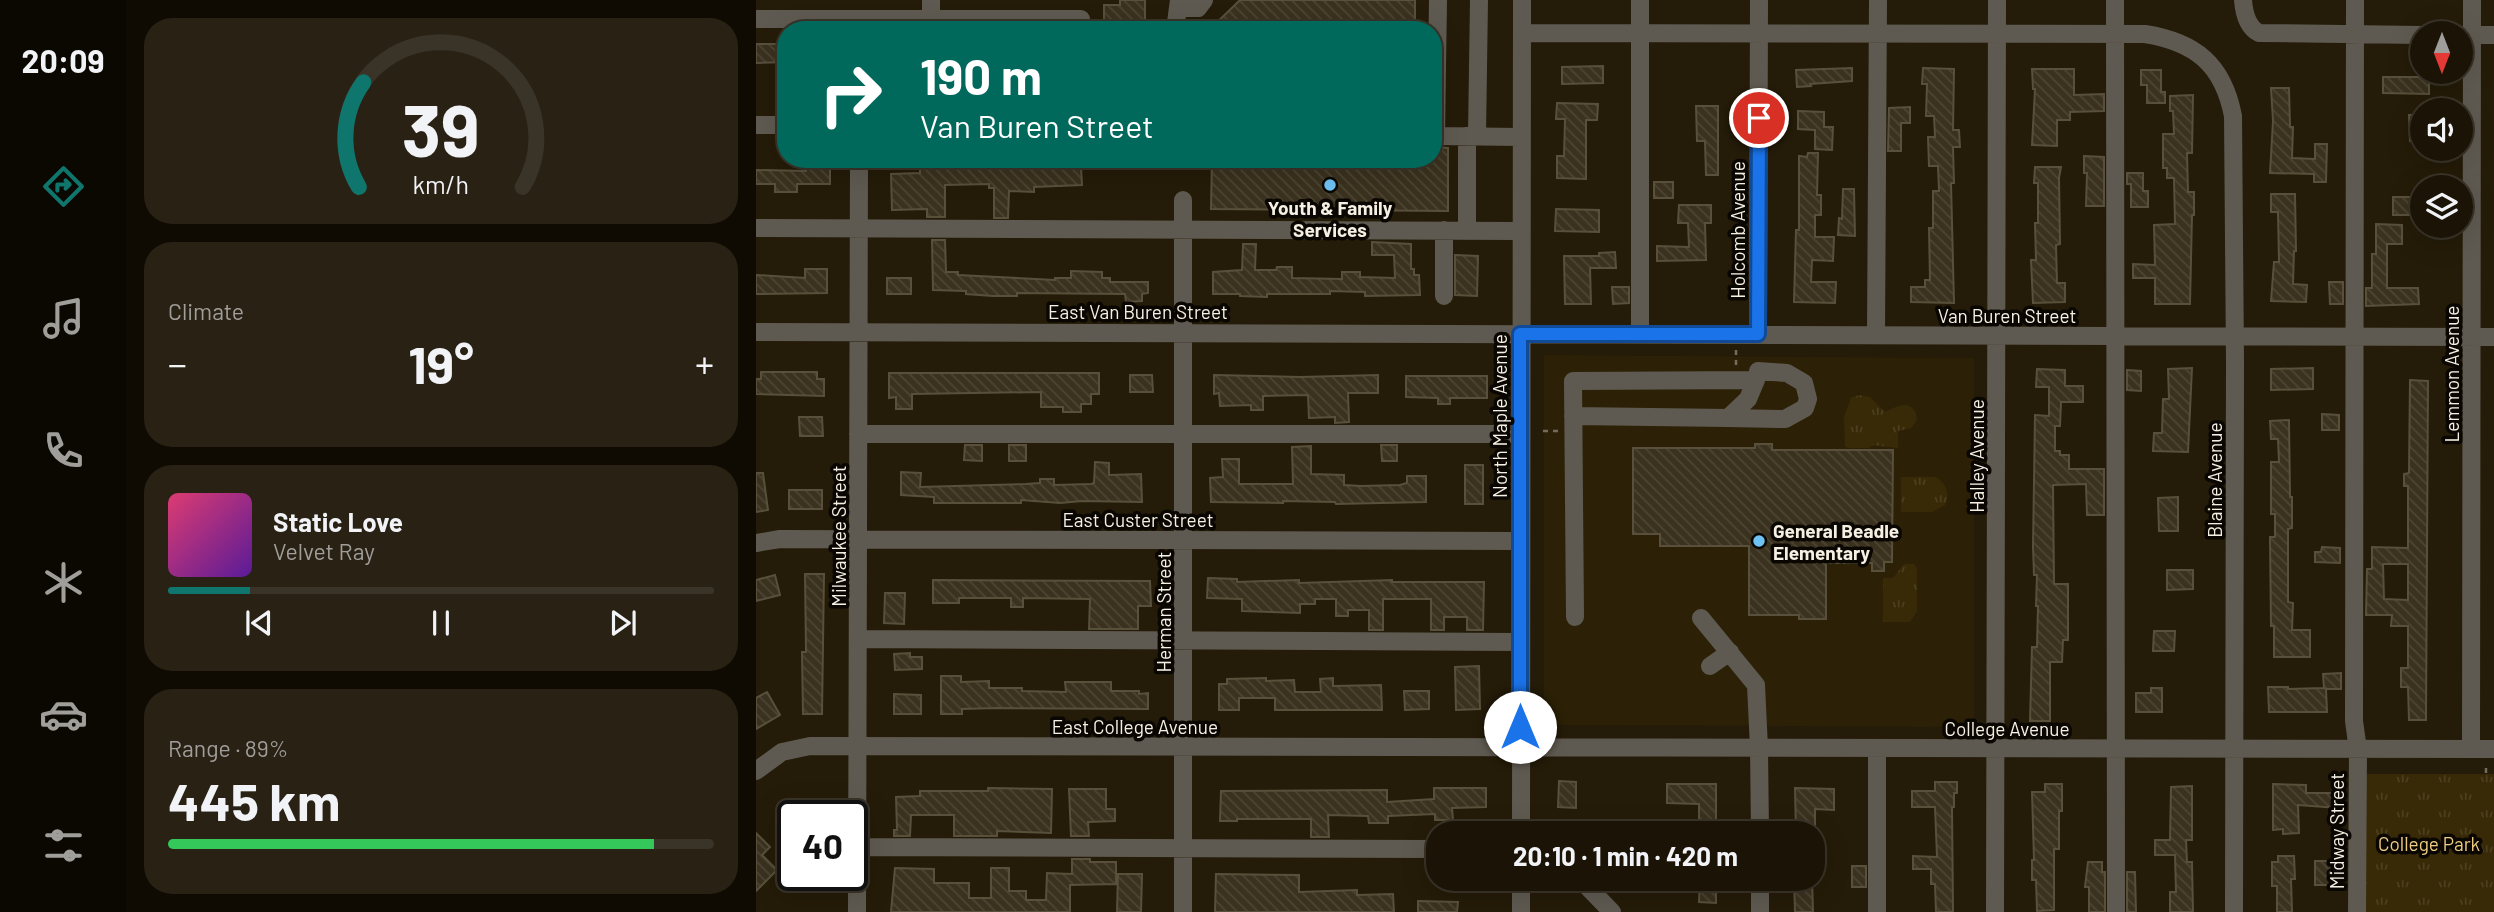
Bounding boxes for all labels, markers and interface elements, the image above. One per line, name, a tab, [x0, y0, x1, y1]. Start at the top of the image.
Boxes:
north arrow	[2410, 21, 2473, 84]
map controls	[2410, 21, 2473, 238]
text: 20:09	[21, 41, 105, 79]
text: 190 m	[920, 46, 1042, 105]
icon: right	[805, 49, 896, 140]
text: 39	[402, 84, 480, 172]
pin	[1729, 88, 1789, 148]
button: sound	[2410, 98, 2473, 161]
icon: arrive	[1740, 99, 1778, 137]
text: Van Buren Street	[920, 106, 1154, 144]
street label: Holcomb Avenue	[1726, 161, 1749, 299]
icon: directions	[39, 162, 88, 211]
text: km/h	[413, 169, 469, 199]
button: layers	[2410, 175, 2473, 238]
marker: Youth & Family Services	[1322, 177, 1338, 193]
place label: Youth & Family Services	[1268, 196, 1393, 241]
icon: music	[39, 294, 88, 343]
text: Climate	[168, 297, 244, 325]
street label: East Van Buren Street	[1048, 300, 1228, 323]
street label: Van Buren Street	[1938, 304, 2076, 327]
street label: Lemmon Avenue	[2440, 306, 2463, 443]
text: 19°	[408, 332, 474, 394]
street label: North Maple Avenue	[1488, 334, 1511, 498]
text: −	[168, 340, 187, 386]
text: +	[695, 340, 714, 386]
street label: Halley Avenue	[1965, 399, 1988, 513]
street label: Blaine Avenue	[2203, 422, 2226, 538]
icon: phone	[39, 426, 88, 475]
street label: Milwaukee Street	[827, 465, 850, 607]
text: Static Love	[273, 506, 403, 537]
street label: East Custer Street	[1062, 508, 1214, 531]
place label: General Beadle Elementary	[1773, 519, 1899, 564]
marker: General Beadle Elementary	[1751, 533, 1767, 549]
text: Velvet Ray	[273, 537, 375, 565]
street label: Herman Street	[1152, 552, 1175, 672]
icon: climate	[39, 558, 88, 607]
icon: previous	[240, 604, 278, 642]
icon: pause	[422, 604, 460, 642]
icon: next	[604, 604, 642, 642]
icon: car	[39, 690, 88, 739]
position arrow	[1483, 690, 1557, 764]
street label: East College Avenue	[1052, 715, 1218, 738]
street label: College Avenue	[1944, 717, 2070, 740]
text: Range · 89%	[168, 734, 288, 762]
text: 445 km	[168, 769, 340, 831]
street label: Midway Street	[2325, 773, 2348, 889]
speed limit sign: 40	[777, 800, 868, 891]
icon: filters	[39, 821, 88, 870]
park label: College Park	[2378, 832, 2480, 855]
text: 20:10 · 1 min · 420 m	[1513, 840, 1738, 871]

